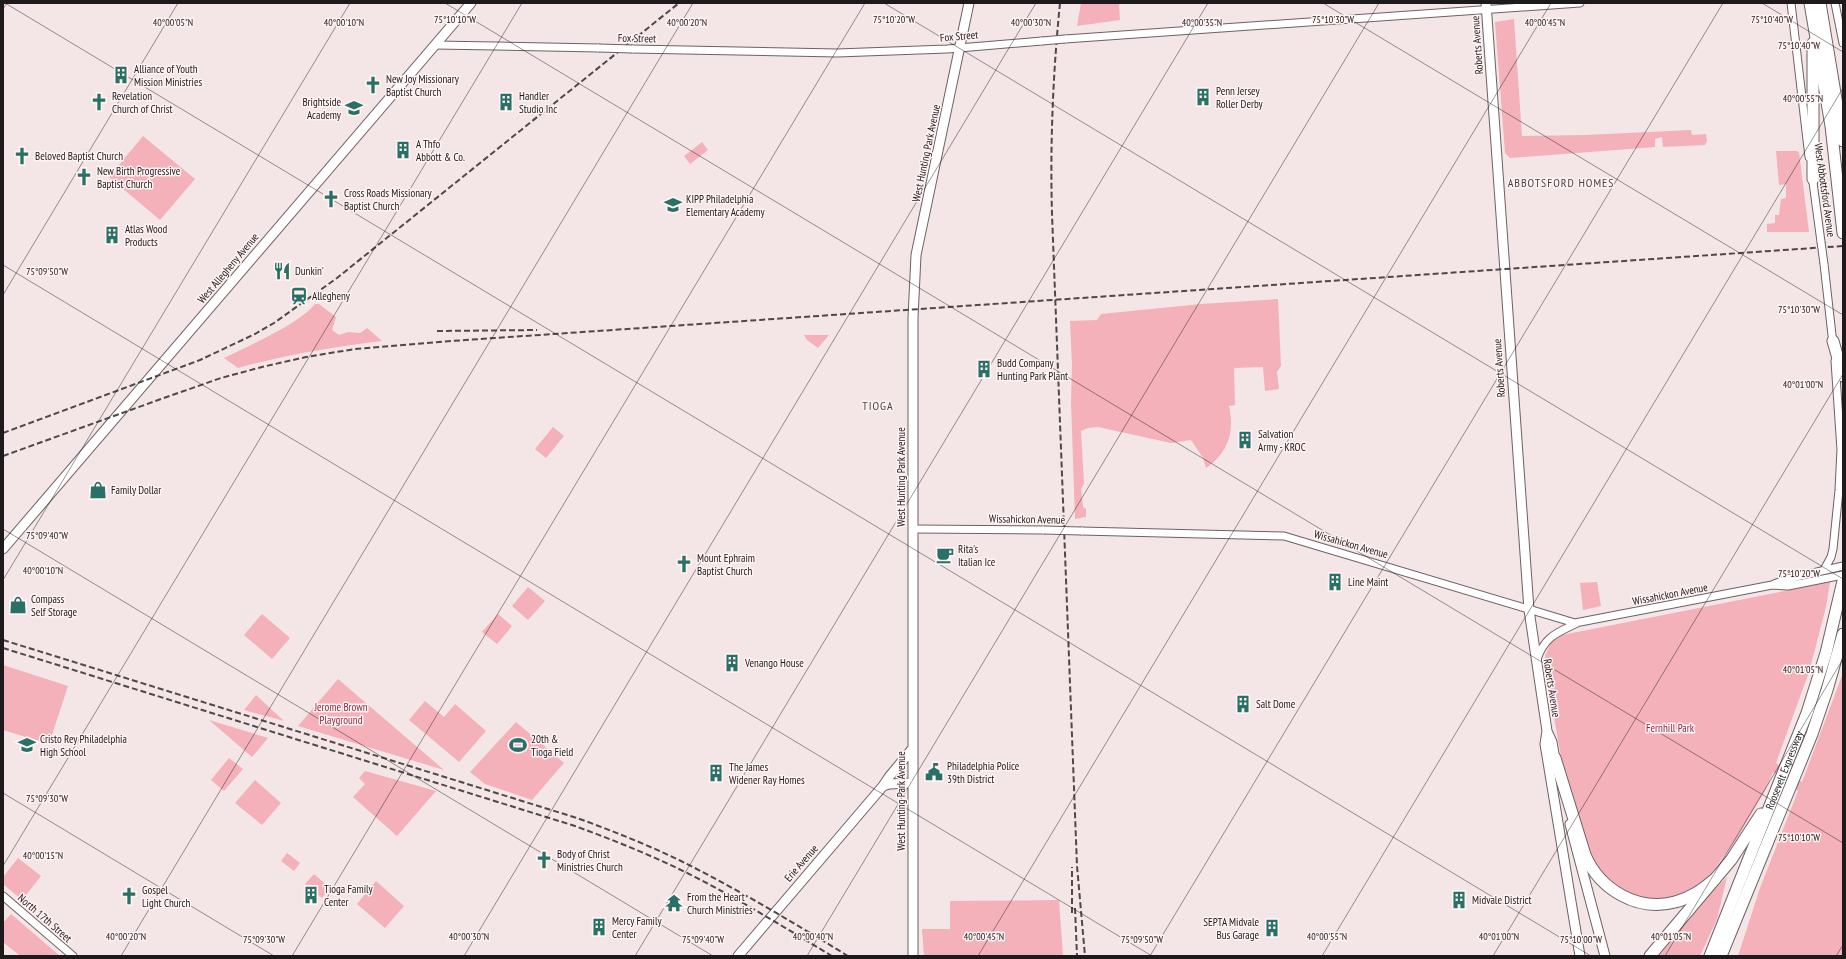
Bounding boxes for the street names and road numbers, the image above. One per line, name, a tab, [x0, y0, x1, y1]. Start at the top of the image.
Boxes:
street label: Roberts Avenue	[1468, 15, 1486, 75]
street label: Fox Street	[939, 27, 979, 45]
street label: Fox Street	[618, 31, 656, 45]
street label: West Hunting Park Avenue	[909, 102, 943, 203]
street label: West Abbottsford Avenue	[1811, 142, 1839, 238]
street label: West Allegheny Avenue	[194, 230, 262, 306]
street label: Roberts Avenue	[1490, 338, 1508, 398]
street label: West Hunting Park Avenue	[894, 427, 908, 527]
street label: Wissahickon Avenue	[989, 511, 1066, 527]
street label: Wissahickon Avenue	[1312, 527, 1390, 561]
street label: Wissahickon Avenue	[1631, 580, 1709, 608]
street label: Roberts Avenue	[1540, 658, 1564, 719]
street label: Roosevelt Expressway	[1762, 728, 1806, 812]
street label: West Hunting Park Avenue	[894, 751, 908, 851]
street label: Erie Avenue	[781, 841, 821, 884]
street label: North 17th Street	[15, 891, 75, 945]

